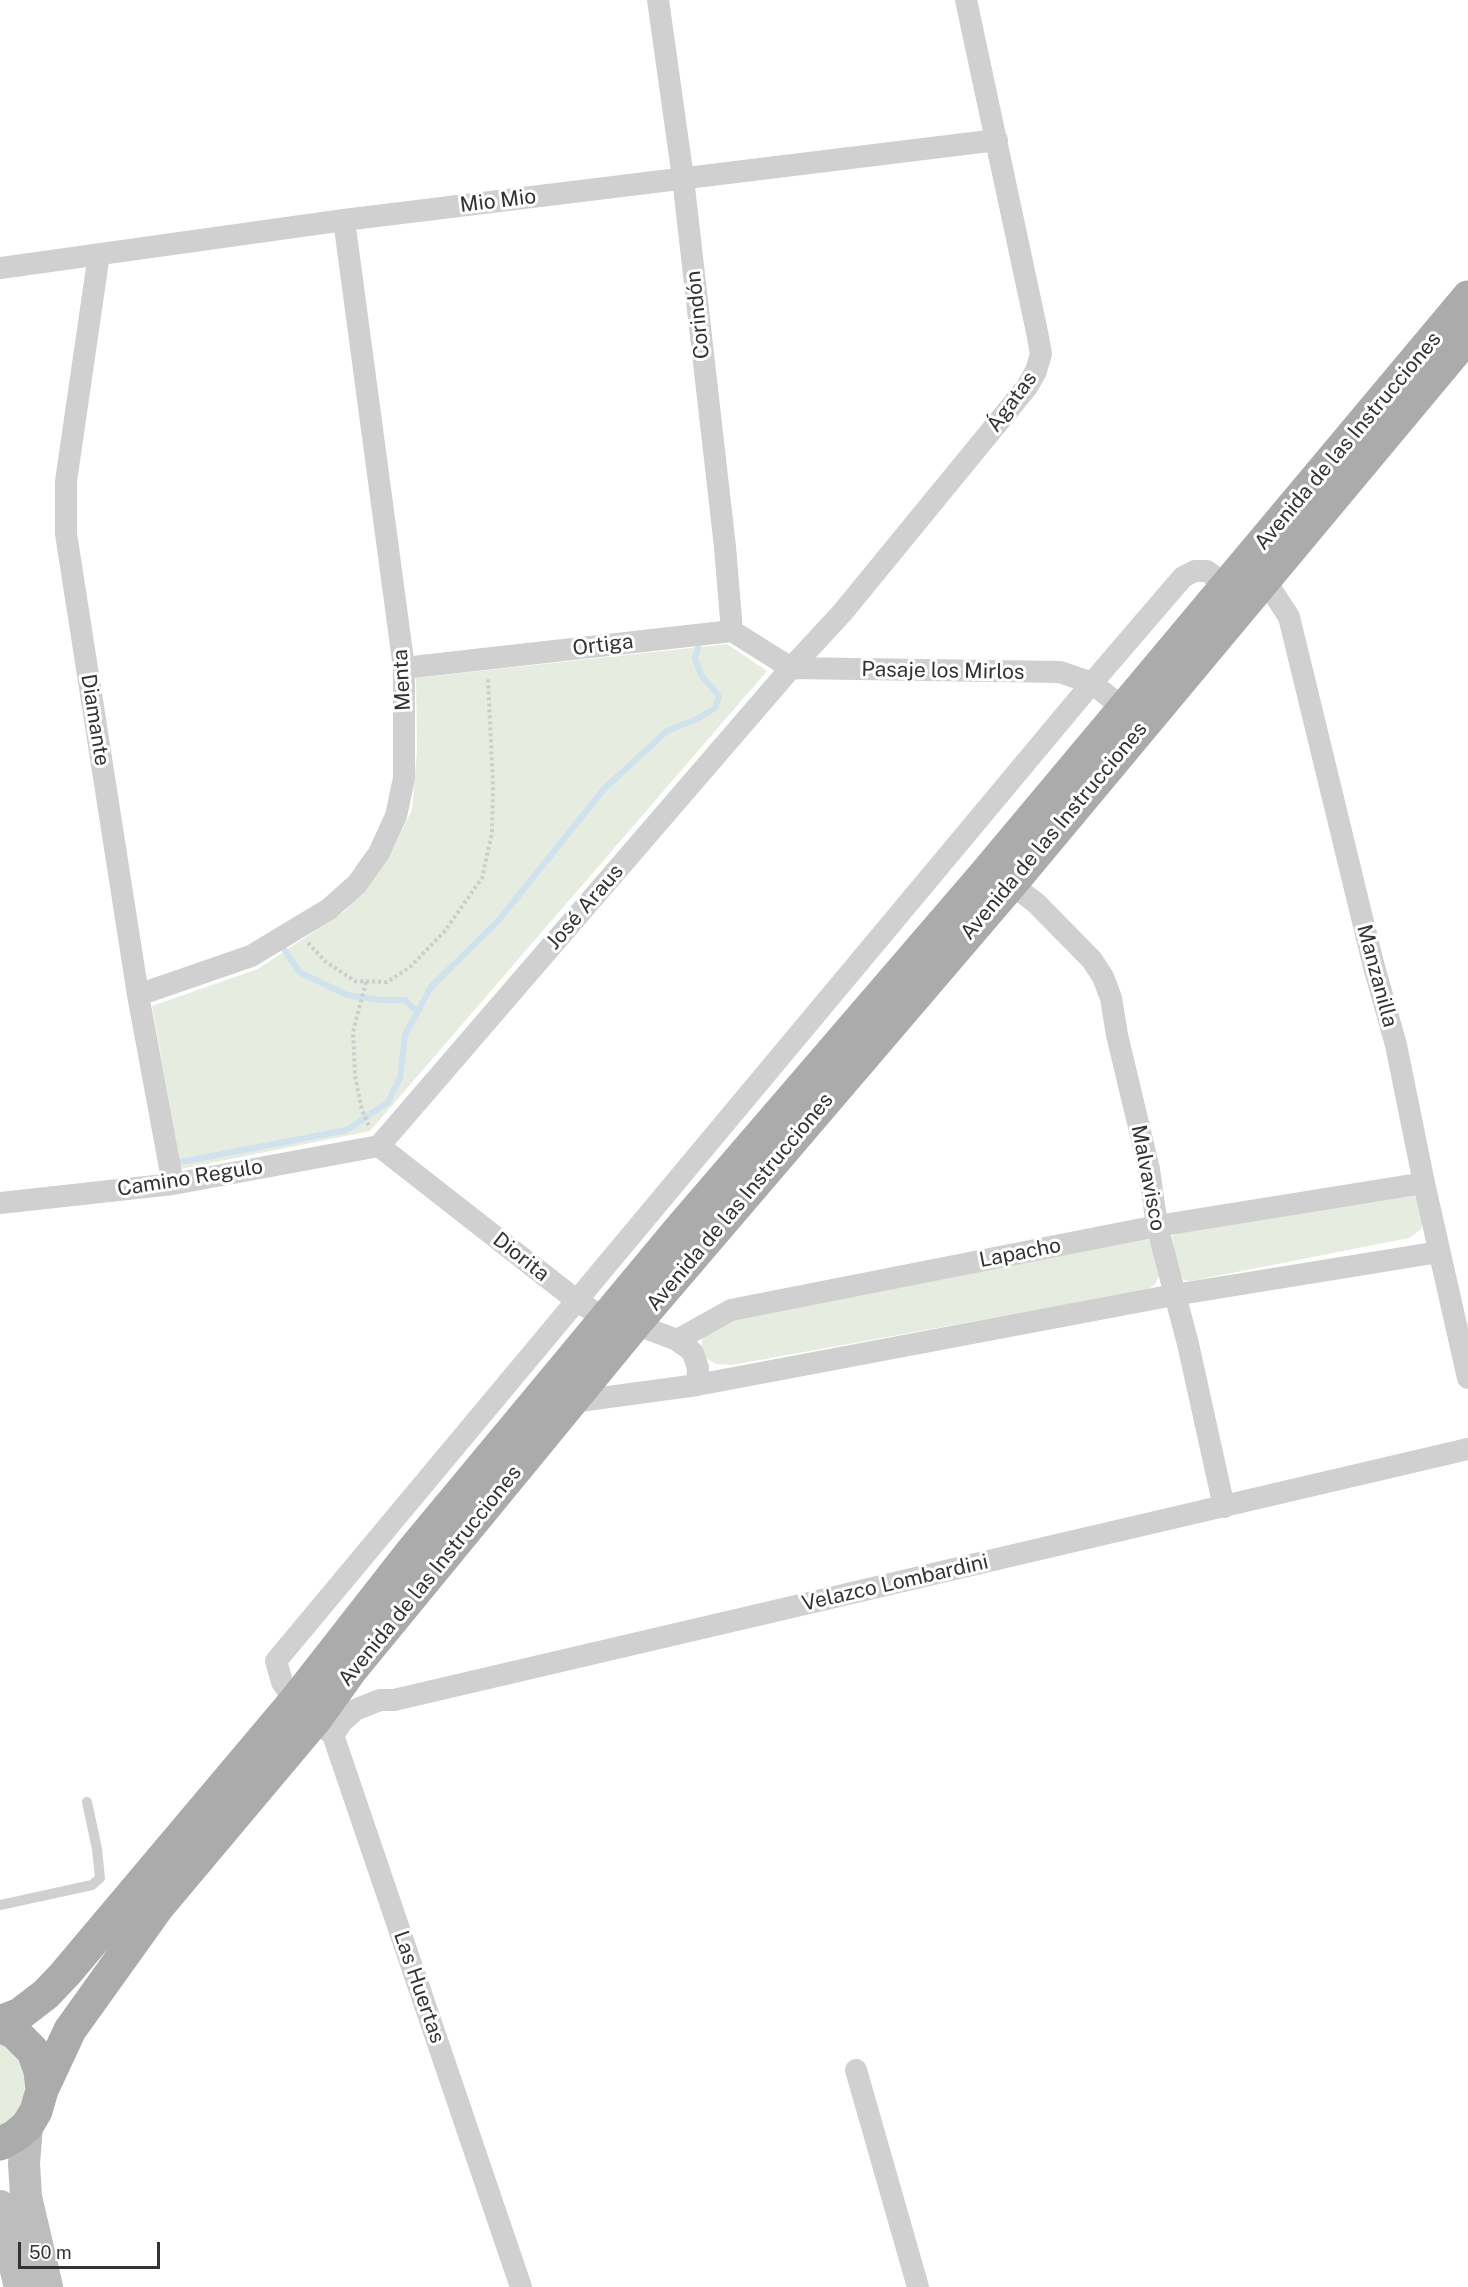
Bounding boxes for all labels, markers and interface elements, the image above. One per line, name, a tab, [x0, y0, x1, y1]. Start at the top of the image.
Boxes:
street label: Mio Mio	[459, 184, 537, 218]
street label: Corindón	[681, 270, 715, 360]
street label: Avenida de las Instrucciones	[1249, 327, 1447, 555]
street label: Ágatas	[982, 367, 1042, 437]
street label: Ortiga	[571, 629, 635, 661]
street label: Menta	[388, 649, 416, 711]
street label: Pasaje los Mirlos	[861, 657, 1025, 685]
street label: Diamante	[75, 672, 115, 768]
street label: Avenida de las Instrucciones	[955, 717, 1153, 945]
street label: José Araus	[541, 859, 629, 955]
street label: Manzanilla	[1351, 922, 1403, 1030]
street label: Avenida de las Instrucciones	[641, 1088, 839, 1316]
street label: Malvavisco	[1125, 1123, 1171, 1233]
street label: Camino Regulo	[115, 1154, 265, 1202]
street label: Diorita	[488, 1227, 554, 1287]
street label: Lapacho	[977, 1233, 1063, 1273]
street label: Avenida de las Instrucciones	[333, 1461, 527, 1691]
street label: Velazco Lombardini	[799, 1549, 991, 1617]
street label: Las Huertas	[388, 1927, 450, 2047]
scale bar	[21, 2230, 164, 2268]
text: 50 m	[29, 2242, 72, 2263]

